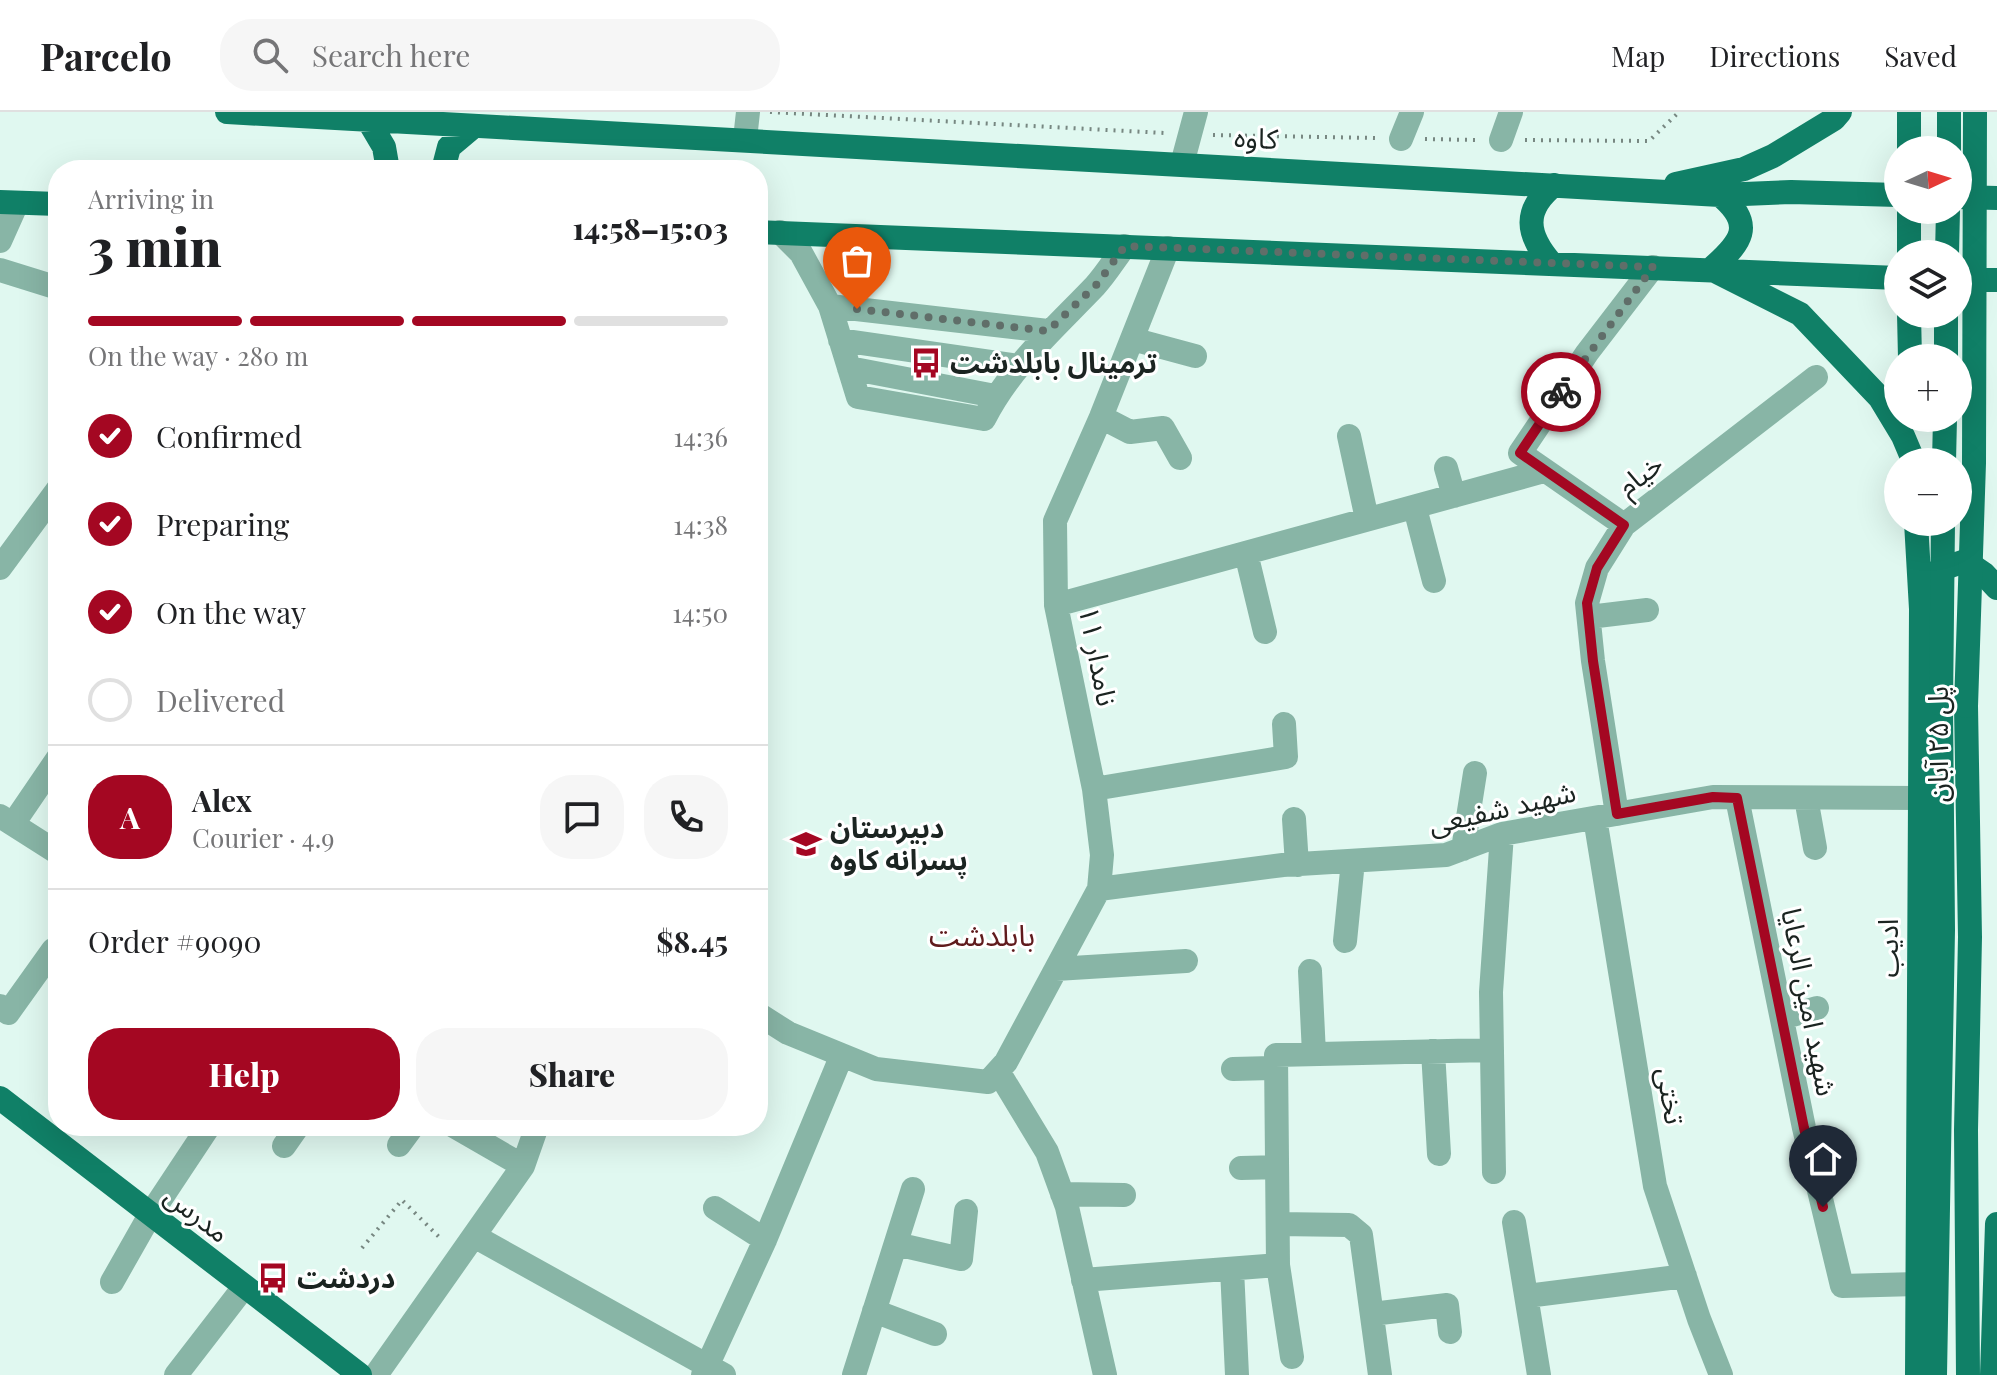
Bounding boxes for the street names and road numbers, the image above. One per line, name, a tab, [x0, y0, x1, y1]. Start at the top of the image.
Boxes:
street label: کاوه	[1233, 117, 1279, 156]
street label: خیام	[1609, 444, 1672, 507]
street label: ۱۱ نامدار	[1072, 602, 1127, 709]
street label: پل ۲۵ آبان	[1918, 686, 1956, 802]
street label: شهید شفیعی	[1424, 772, 1579, 841]
street label: شهید امین الرعایا	[1774, 905, 1847, 1099]
street label: ادیب	[1868, 919, 1905, 978]
street label: تختی	[1650, 1065, 1695, 1127]
street label: مدرس	[158, 1176, 238, 1250]

